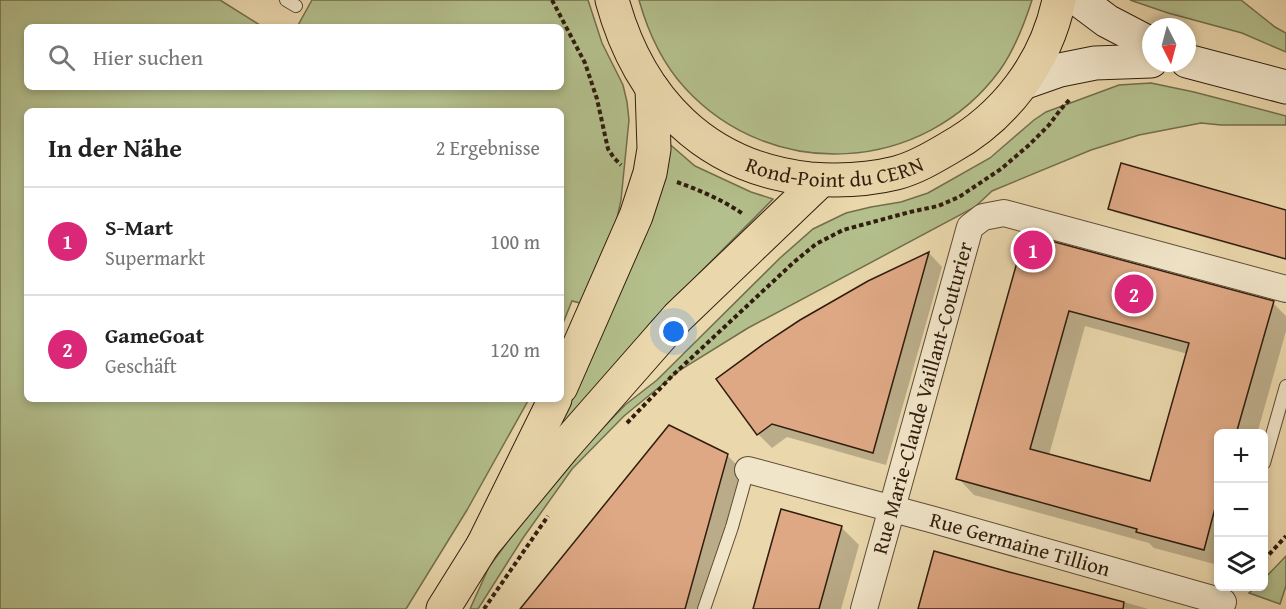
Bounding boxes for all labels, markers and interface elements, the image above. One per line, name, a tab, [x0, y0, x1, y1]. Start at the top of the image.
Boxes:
north arrow	[1142, 18, 1196, 72]
search box	[24, 24, 564, 90]
icon: search	[45, 41, 78, 74]
text: Hier suchen	[93, 41, 203, 73]
text: In der Nähe	[48, 128, 182, 167]
text: 2 Ergebnisse	[436, 133, 540, 162]
street label: Rond-Point du CERN	[741, 148, 928, 195]
text: S-Mart	[105, 211, 173, 243]
text: 1	[62, 227, 73, 256]
text: 100 m	[490, 227, 540, 256]
pin: 1	[1014, 228, 1052, 272]
street label: Rue Marie-Claude Vaillant-Couturier	[864, 238, 980, 558]
text: Supermarkt	[105, 243, 205, 272]
pin: 2	[1114, 272, 1154, 316]
your location	[659, 317, 688, 346]
text: GameGoat	[105, 319, 204, 351]
text: 2	[62, 335, 73, 364]
text: 120 m	[490, 335, 540, 364]
text: Geschäft	[105, 351, 177, 380]
map controls	[1214, 429, 1268, 591]
button: +	[1214, 429, 1268, 483]
button: −	[1214, 483, 1268, 537]
street label: Rue Germaine Tillion	[926, 504, 1114, 584]
button: layers	[1214, 537, 1268, 591]

